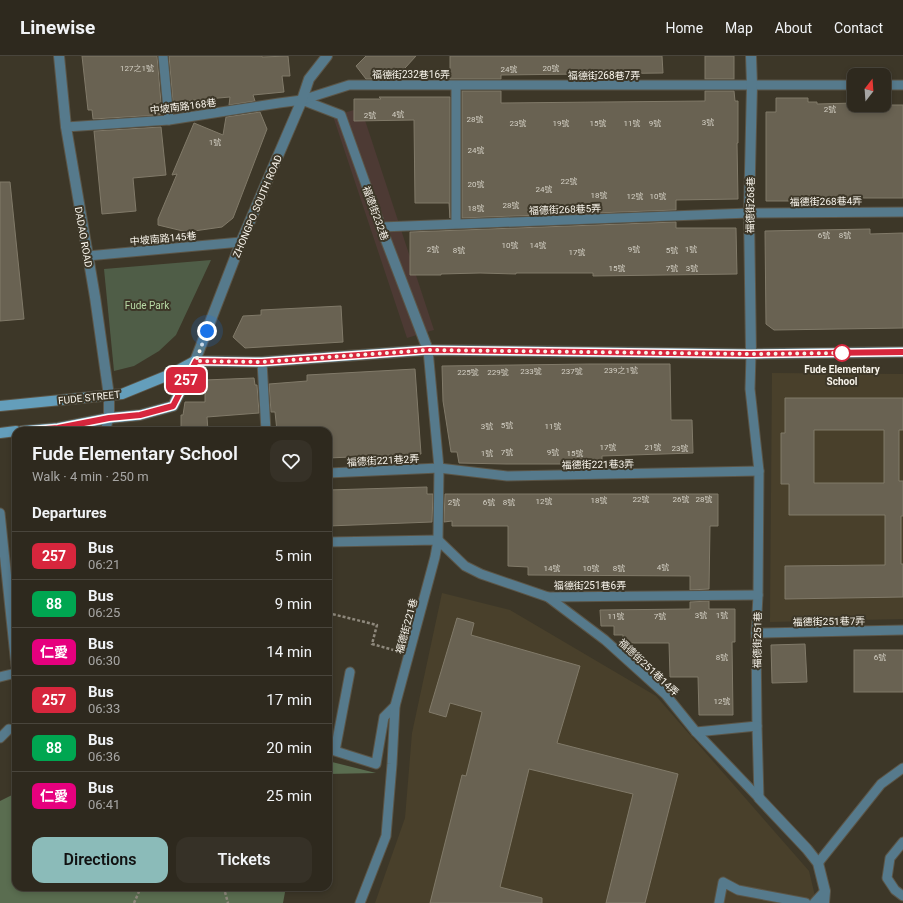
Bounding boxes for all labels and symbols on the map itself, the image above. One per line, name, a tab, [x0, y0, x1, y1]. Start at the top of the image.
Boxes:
house number: 127之1號	[120, 64, 154, 73]
house number: 20號	[543, 64, 560, 73]
house number: 24號	[501, 65, 518, 74]
north arrow	[847, 68, 891, 112]
street label: 福德街232巷16弄	[372, 69, 450, 80]
street label: 福德街268巷7弄	[568, 70, 640, 81]
street label: 中坡南路168巷	[149, 97, 217, 116]
house number: 2號	[824, 105, 836, 114]
house number: 4號	[392, 110, 404, 119]
house number: 2號	[364, 111, 376, 120]
house number: 28號	[467, 115, 484, 124]
house number: 3號	[702, 118, 714, 127]
house number: 23號	[510, 119, 527, 128]
house number: 19號	[553, 119, 570, 128]
house number: 15號	[590, 119, 607, 128]
house number: 11號	[624, 119, 641, 128]
house number: 9號	[649, 119, 661, 128]
house number: 1號	[209, 138, 221, 147]
house number: 24號	[468, 146, 485, 155]
street label: ZHONGPO SOUTH ROAD	[231, 153, 284, 259]
street label: 福德街268巷	[745, 176, 756, 234]
house number: 22號	[561, 177, 578, 186]
house number: 20號	[468, 180, 485, 189]
street label: 福德街232巷	[361, 185, 390, 242]
house number: 24號	[536, 185, 553, 194]
house number: 18號	[591, 191, 608, 200]
house number: 12號	[627, 192, 644, 201]
house number: 10號	[650, 192, 667, 201]
street label: 福德街268巷4弄	[790, 195, 862, 208]
house number: 28號	[503, 201, 520, 210]
street label: 福德街268巷5弄	[529, 203, 601, 216]
house number: 18號	[468, 204, 485, 213]
street label: DADAO ROAD	[73, 206, 94, 268]
street label: 中坡南路145巷	[129, 230, 197, 247]
house number: 6號	[818, 231, 830, 240]
house number: 8號	[839, 231, 851, 240]
house number: 10號	[502, 241, 519, 250]
house number: 14號	[530, 241, 547, 250]
house number: 2號	[427, 245, 439, 254]
house number: 9號	[628, 245, 640, 254]
house number: 1號	[685, 245, 697, 254]
house number: 8號	[453, 246, 465, 255]
house number: 5號	[666, 246, 678, 255]
house number: 17號	[569, 248, 586, 257]
house number: 15號	[609, 264, 626, 273]
house number: 7號	[666, 264, 678, 273]
house number: 3號	[686, 264, 698, 273]
park label: Fude Park	[125, 300, 170, 311]
your location	[197, 321, 217, 341]
marker: Fude Elementary School	[833, 344, 851, 362]
place label: Fude Elementary School	[804, 364, 881, 387]
house number: 239之1號	[604, 366, 638, 375]
line badge: 257	[163, 367, 209, 393]
house number: 233號	[520, 367, 542, 376]
house number: 237號	[561, 367, 583, 376]
house number: 225號	[457, 368, 479, 377]
house number: 229號	[487, 368, 509, 377]
street label: FUDE STREET	[58, 389, 121, 406]
house number: 5號	[501, 421, 513, 430]
house number: 3號	[481, 422, 493, 431]
house number: 11號	[545, 422, 562, 431]
house number: 17號	[600, 443, 617, 452]
house number: 21號	[645, 443, 662, 452]
house number: 23號	[672, 444, 689, 453]
house number: 7號	[501, 448, 513, 457]
house number: 9號	[547, 448, 559, 457]
house number: 1號	[481, 449, 493, 458]
house number: 15號	[567, 449, 584, 458]
street label: 福德街221巷2弄	[347, 453, 420, 468]
street label: 福德街221巷3弄	[562, 458, 634, 471]
house number: 22號	[633, 495, 650, 504]
house number: 26號	[673, 495, 690, 504]
house number: 28號	[696, 495, 713, 504]
house number: 18號	[591, 496, 608, 505]
house number: 12號	[536, 497, 553, 506]
house number: 2號	[448, 498, 460, 507]
house number: 6號	[483, 498, 495, 507]
house number: 8號	[503, 498, 515, 507]
house number: 4號	[657, 563, 669, 572]
house number: 14號	[544, 564, 561, 573]
house number: 10號	[583, 564, 600, 573]
house number: 8號	[613, 564, 625, 573]
street label: 福德街251巷6弄	[554, 580, 626, 591]
street label: 福德街221巷	[394, 597, 419, 655]
house number: 3號	[695, 611, 707, 620]
house number: 1號	[716, 611, 728, 620]
street label: 福德街251巷	[752, 611, 763, 669]
house number: 11號	[608, 612, 625, 621]
house number: 7號	[654, 612, 666, 621]
street label: 福德街251巷7弄	[793, 615, 865, 628]
street label: 福德街251巷14弄	[616, 637, 681, 698]
house number: 8號	[716, 653, 728, 662]
house number: 6號	[874, 653, 886, 662]
house number: 12號	[714, 697, 731, 706]

